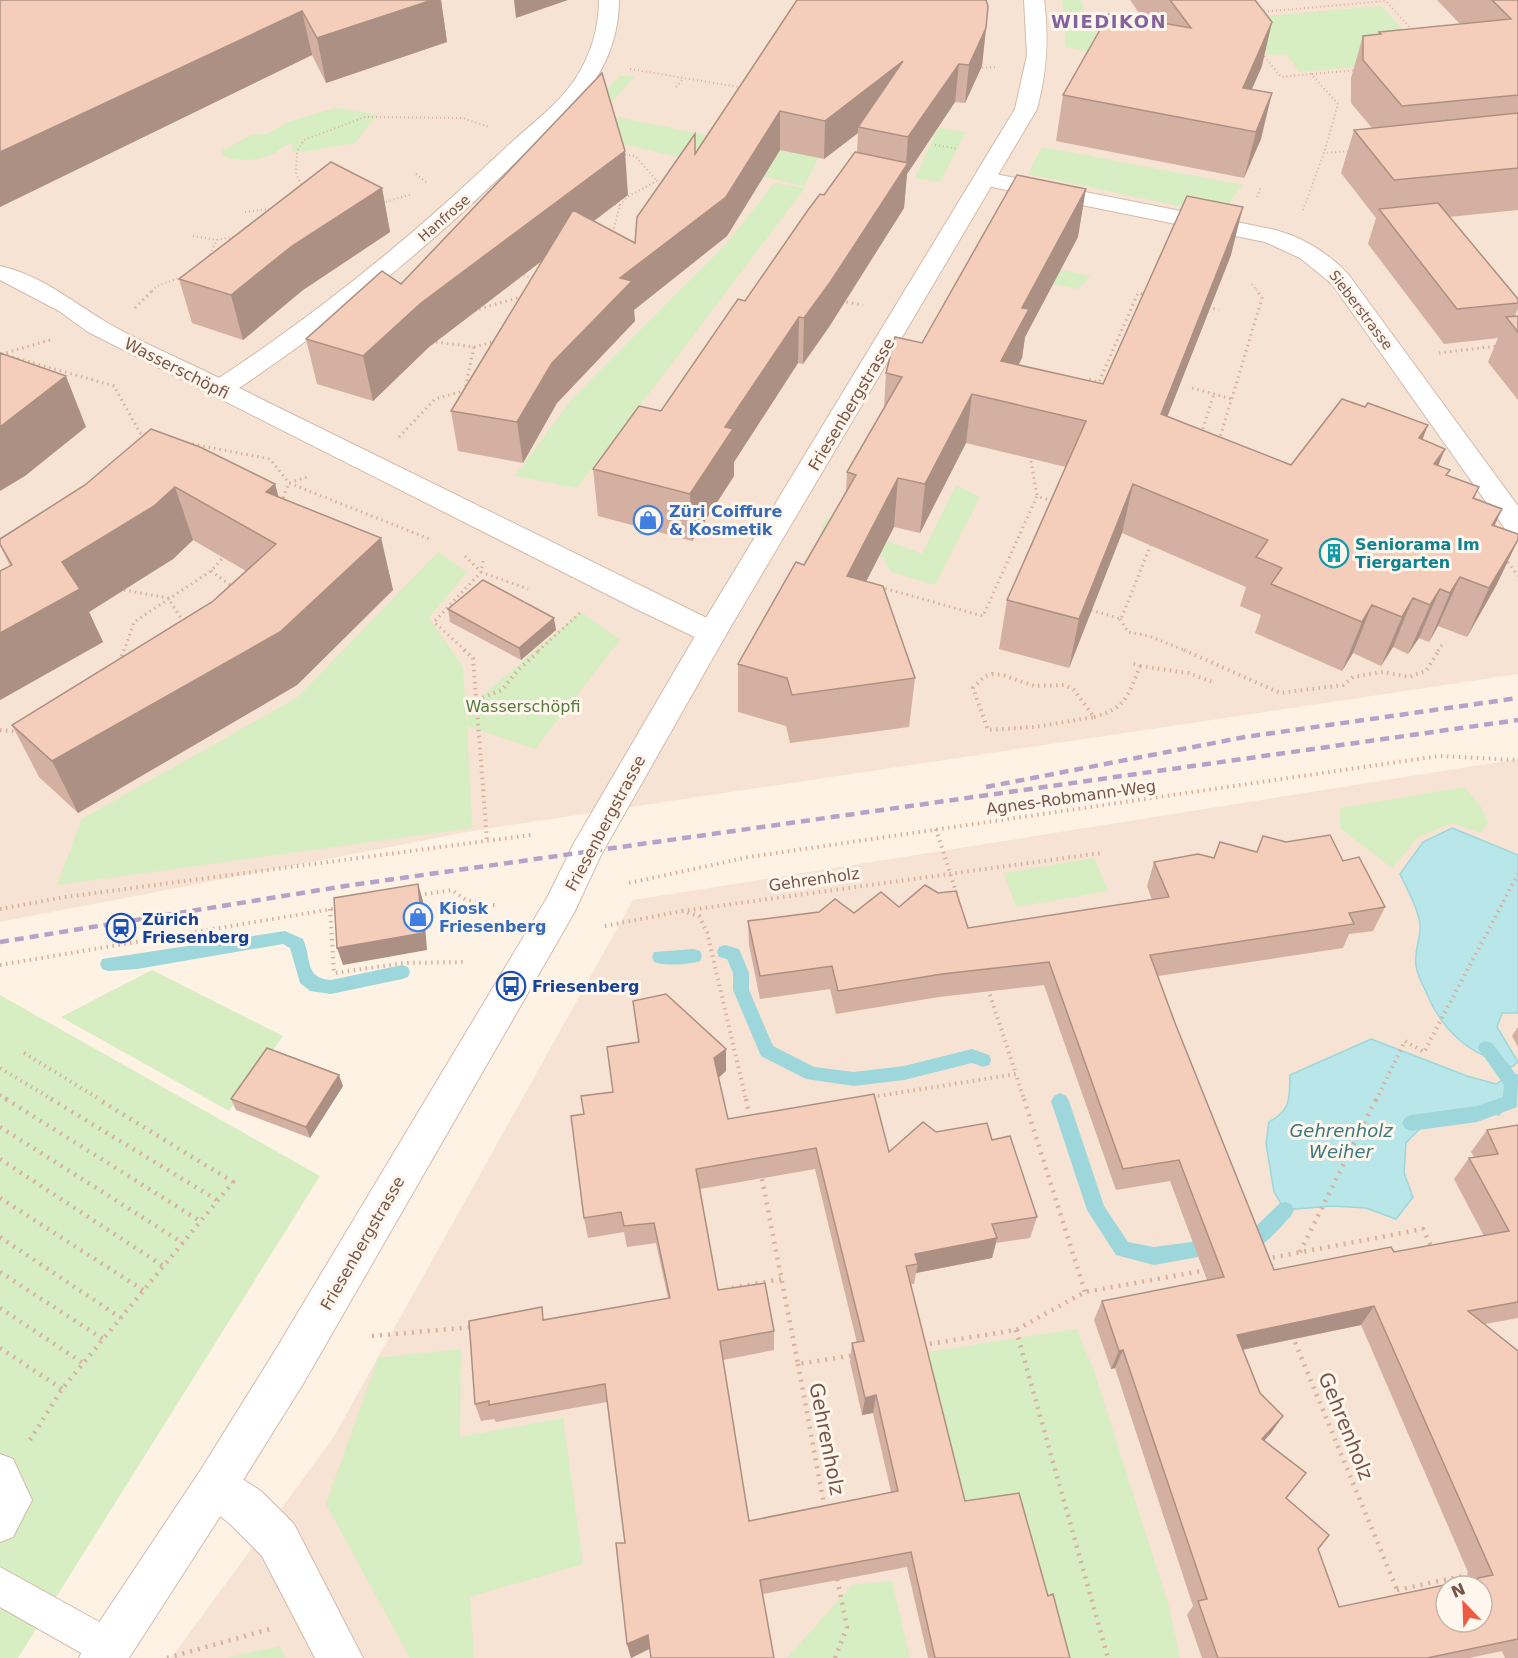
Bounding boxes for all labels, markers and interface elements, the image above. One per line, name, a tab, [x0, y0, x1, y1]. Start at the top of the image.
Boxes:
district label: WIEDIKON	[1051, 11, 1167, 32]
street label: Hanfrose	[415, 191, 473, 245]
street label: Sieberstrasse	[1326, 267, 1396, 353]
street label: Wasserschöpfi	[121, 334, 232, 403]
street label: Friesenbergstrasse	[804, 335, 899, 474]
place label: Züri Coiffure & Kosmetik	[669, 502, 782, 539]
shop icon: Züri Coiffure & Kosmetik	[632, 504, 664, 536]
place label: Seniorama Im Tiergarten	[1355, 535, 1480, 572]
building icon: Seniorama Im Tiergarten	[1318, 537, 1350, 569]
park label: Wasserschöpfi	[466, 697, 581, 716]
street label: Friesenbergstrasse	[562, 752, 649, 894]
street label: Agnes-Robmann-Weg	[985, 776, 1157, 819]
street label: Gehrenholz	[768, 864, 861, 895]
place label: Kiosk Friesenberg	[439, 899, 547, 936]
shop icon: Kiosk Friesenberg	[402, 901, 434, 933]
place label: Zürich Friesenberg	[142, 910, 250, 947]
station icon: Zürich Friesenberg	[105, 912, 137, 944]
bus stop icon: Friesenberg	[495, 970, 527, 1002]
place label: Friesenberg	[532, 977, 640, 996]
water label: Gehrenholz Weiher	[1289, 1120, 1393, 1162]
street label: Friesenbergstrasse	[316, 1173, 408, 1313]
street label: Gehrenholz	[1313, 1369, 1379, 1483]
street label: Gehrenholz	[804, 1381, 850, 1497]
north arrow	[1434, 1574, 1494, 1634]
text: N	[1448, 1579, 1468, 1602]

